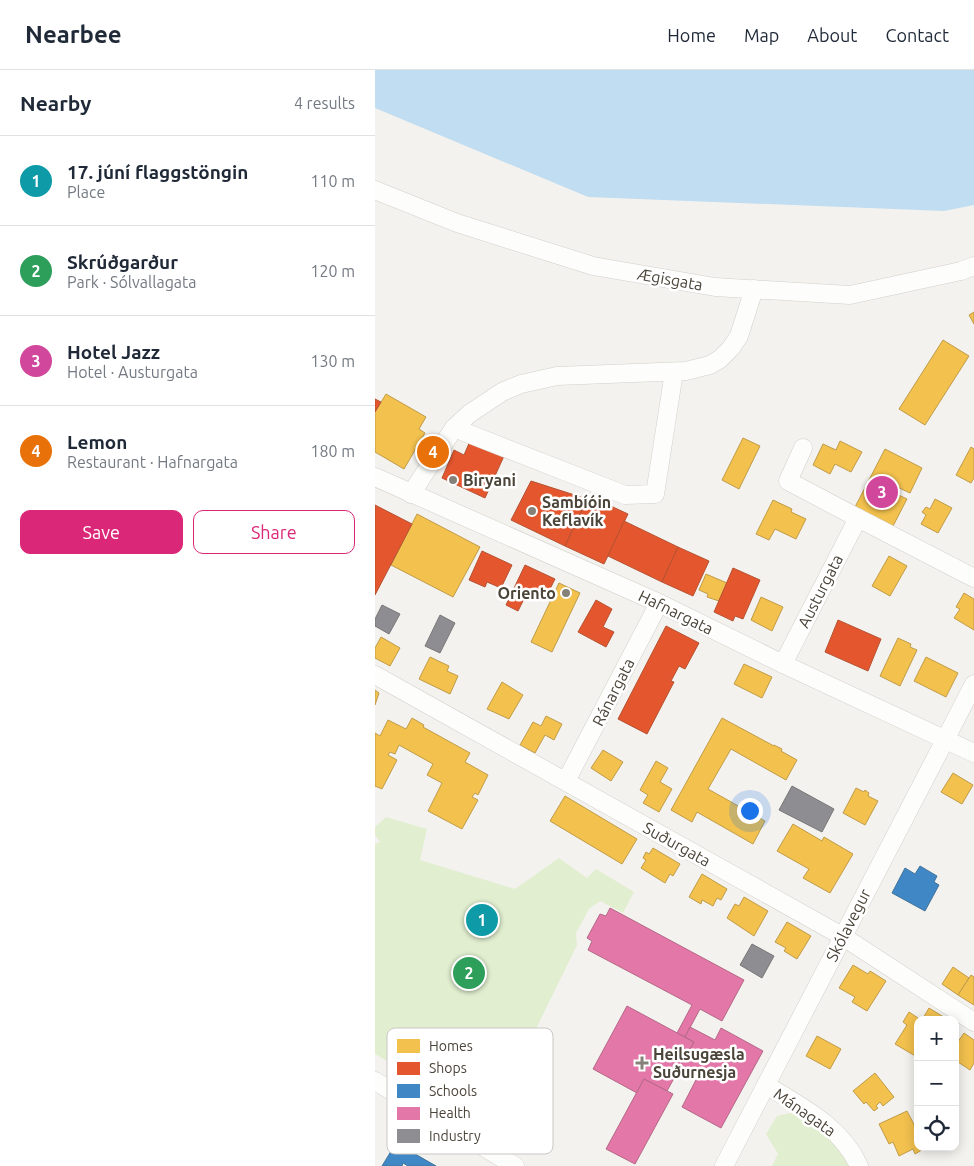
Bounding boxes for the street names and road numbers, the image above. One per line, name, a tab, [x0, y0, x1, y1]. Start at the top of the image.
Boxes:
street label: Ægisgata	[636, 264, 704, 294]
street label: Austurgata	[794, 551, 846, 631]
street label: Hafnargata	[636, 586, 716, 638]
street label: Ránargata	[588, 655, 638, 729]
street label: Suðurgata	[640, 818, 714, 870]
street label: Skólavegur	[822, 886, 874, 964]
street label: Mánagata	[771, 1084, 839, 1140]

